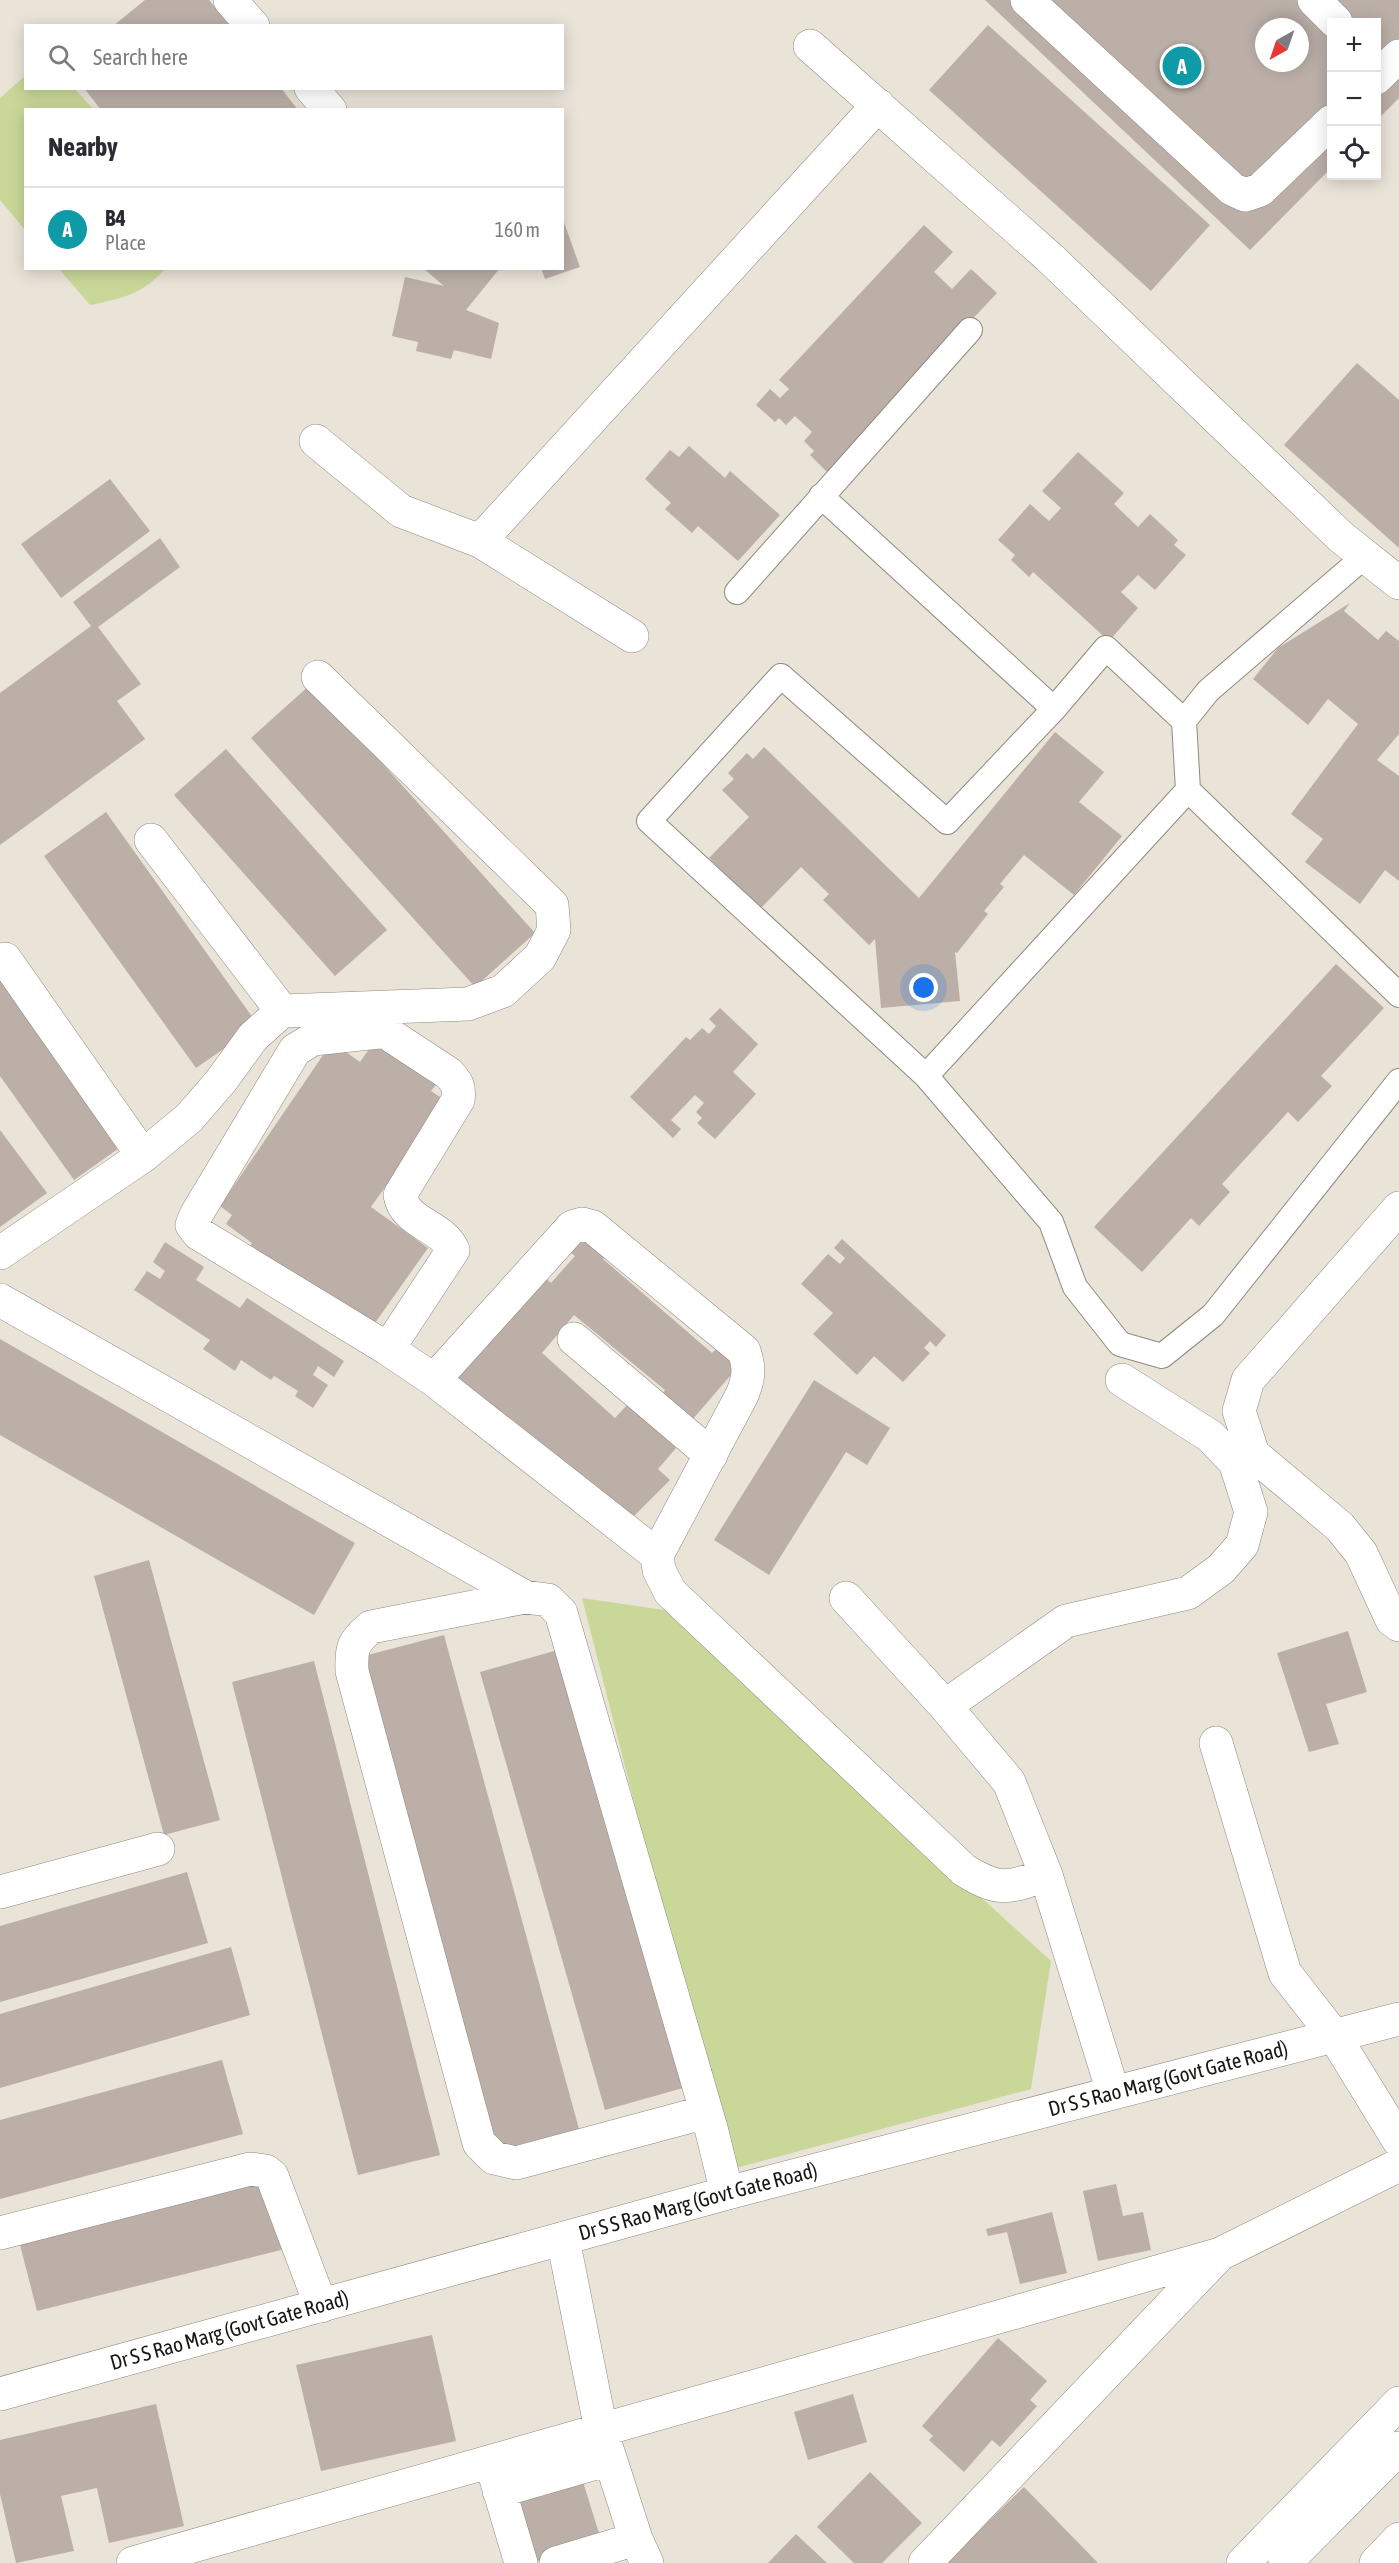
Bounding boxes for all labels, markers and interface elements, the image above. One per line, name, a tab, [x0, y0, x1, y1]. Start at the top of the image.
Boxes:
north arrow	[1255, 18, 1309, 72]
map controls	[1327, 18, 1381, 180]
button: +	[1327, 18, 1381, 72]
search box	[24, 24, 564, 90]
icon: search	[45, 41, 78, 74]
text: Search here	[93, 44, 188, 70]
pin: A	[1162, 44, 1202, 88]
button: −	[1327, 72, 1381, 126]
button: locate	[1327, 126, 1381, 180]
text: Nearby	[48, 132, 118, 162]
text: B4	[105, 205, 126, 231]
text: A	[63, 218, 72, 241]
text: 160 m	[495, 218, 540, 241]
text: Place	[105, 231, 146, 254]
your location	[909, 973, 938, 1002]
street label: Dr S S Rao Marg (Govt Gate Road)	[1046, 2035, 1290, 2120]
street label: Dr S S Rao Marg (Govt Gate Road)	[576, 2157, 820, 2245]
street label: Dr S S Rao Marg (Govt Gate Road)	[107, 2285, 351, 2374]

